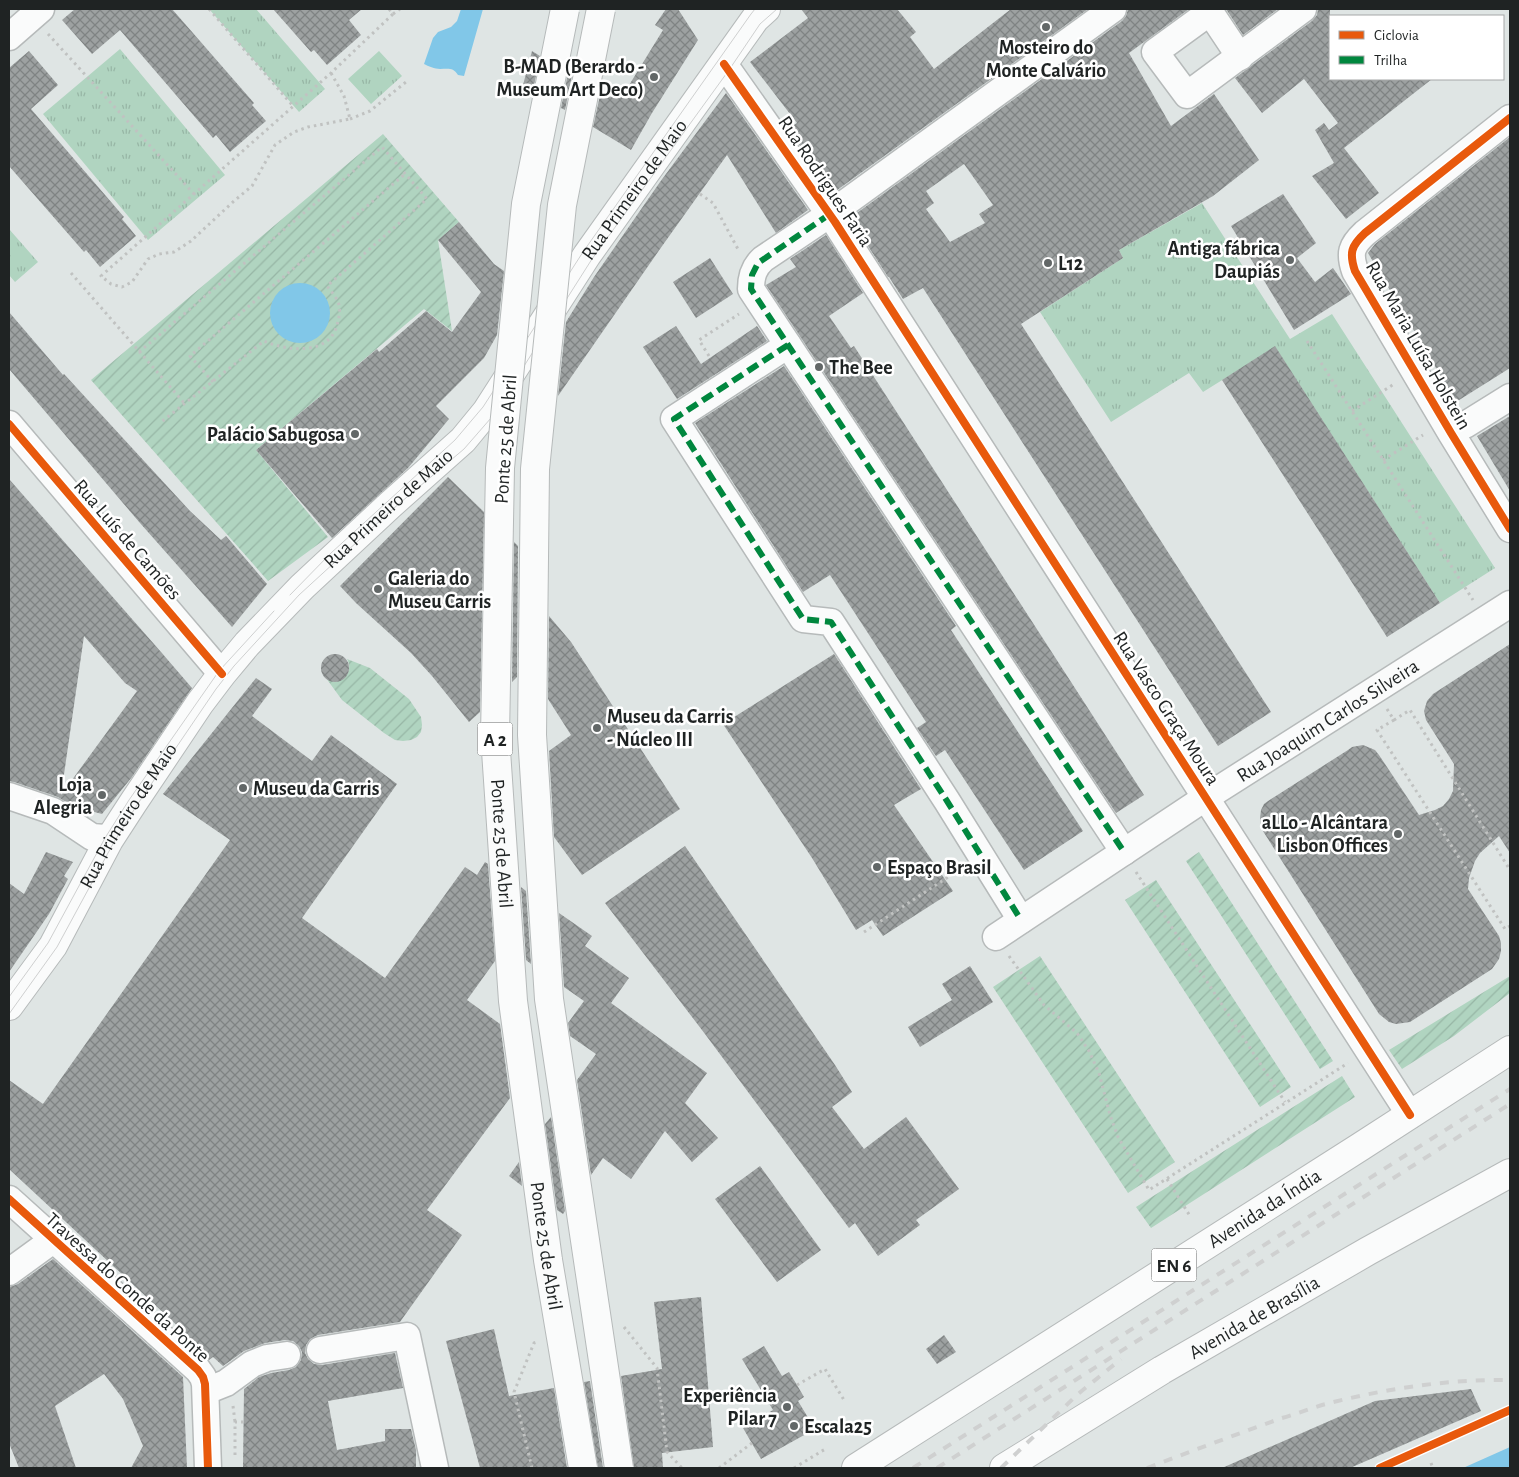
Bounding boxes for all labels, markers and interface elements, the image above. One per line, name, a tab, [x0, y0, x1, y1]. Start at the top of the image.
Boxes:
legend	[1329, 15, 1504, 80]
marker: Mosteiro do Monte Calvário	[1040, 21, 1052, 33]
text: Ciclovia	[1374, 28, 1419, 43]
place label: Mosteiro do Monte Calvário	[986, 38, 1106, 81]
text: Trilha	[1374, 53, 1407, 68]
place label: B-MAD (Berardo - Museum Art Deco)	[497, 57, 644, 100]
marker: B-MAD (Berardo - Museum Art Deco)	[648, 71, 660, 83]
street label: Rua Rodrigues Faria	[774, 113, 876, 251]
street label: Rua Primeiro de Maio	[578, 116, 691, 264]
place label: Antiga fábrica Daupiás	[1167, 239, 1280, 282]
place label: L12	[1058, 254, 1083, 274]
marker: Antiga fábrica Daupiás	[1284, 254, 1296, 266]
marker: L12	[1042, 257, 1054, 269]
street label: Rua Maria Luísa Holstein	[1362, 258, 1475, 433]
place label: The Bee	[829, 358, 893, 378]
marker: The Bee	[813, 361, 825, 373]
street label: Ponte 25 de Abril	[492, 374, 520, 504]
place label: Palácio Sabugosa	[207, 425, 345, 445]
marker: Palácio Sabugosa	[349, 428, 361, 440]
street label: Rua Primeiro de Maio	[320, 445, 457, 573]
street label: Rua Luís de Camões	[70, 476, 185, 604]
place label: Galeria do Museu Carris	[388, 569, 492, 612]
marker: Galeria do Museu Carris	[372, 583, 384, 595]
street label: Rua Vasco Graça Moura	[1109, 628, 1223, 789]
street label: Rua Joaquim Carlos Silveira	[1233, 656, 1422, 786]
place label: Museu da Carris - Núcleo III	[607, 707, 734, 750]
road number: A 2	[478, 722, 512, 756]
marker: Museu da Carris - Núcleo III	[591, 722, 603, 734]
street label: Rua Primeiro de Maio	[76, 740, 181, 892]
place label: Loja Alegria	[34, 775, 92, 818]
street label: Ponte 25 de Abril	[487, 778, 516, 909]
place label: Museu da Carris	[253, 779, 380, 799]
marker: Museu da Carris	[237, 782, 249, 794]
marker: Loja Alegria	[96, 789, 108, 801]
place label: aLLo - Alcântara Lisbon Offices	[1262, 813, 1388, 856]
marker: aLLo - Alcântara Lisbon Offices	[1392, 828, 1404, 840]
place label: Espaço Brasil	[887, 858, 991, 878]
marker: Espaço Brasil	[871, 861, 883, 873]
street label: Avenida da Índia	[1205, 1166, 1325, 1252]
street label: Ponte 25 de Abril	[527, 1180, 565, 1312]
street label: Travessa do Conde da Ponte	[42, 1209, 213, 1366]
road number: EN 6	[1152, 1248, 1196, 1282]
street label: Avenida de Brasília	[1186, 1272, 1323, 1363]
place label: Experiência Pilar 7	[683, 1386, 777, 1429]
marker: Experiência Pilar 7	[781, 1401, 793, 1413]
place label: Escala25	[804, 1417, 872, 1437]
marker: Escala25	[788, 1420, 800, 1432]

